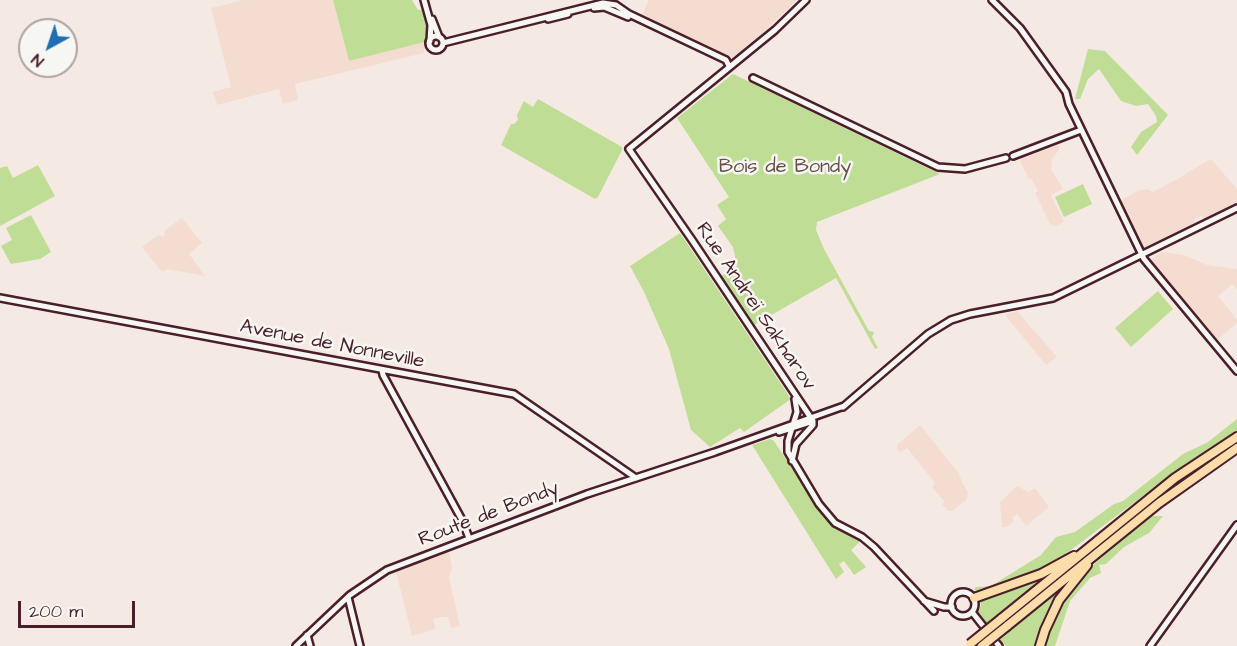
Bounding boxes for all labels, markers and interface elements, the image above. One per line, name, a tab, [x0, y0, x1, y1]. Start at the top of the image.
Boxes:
north arrow	[18, 18, 78, 78]
text: N	[27, 49, 49, 72]
park label: Bois de Bondy	[719, 156, 851, 180]
street label: Rue Andreï Sakharov	[690, 219, 820, 395]
street label: Avenue de Nonneville	[238, 315, 426, 375]
street label: Route de Bondy	[415, 477, 563, 553]
scale bar	[21, 589, 138, 627]
text: 200 m	[29, 599, 83, 624]

